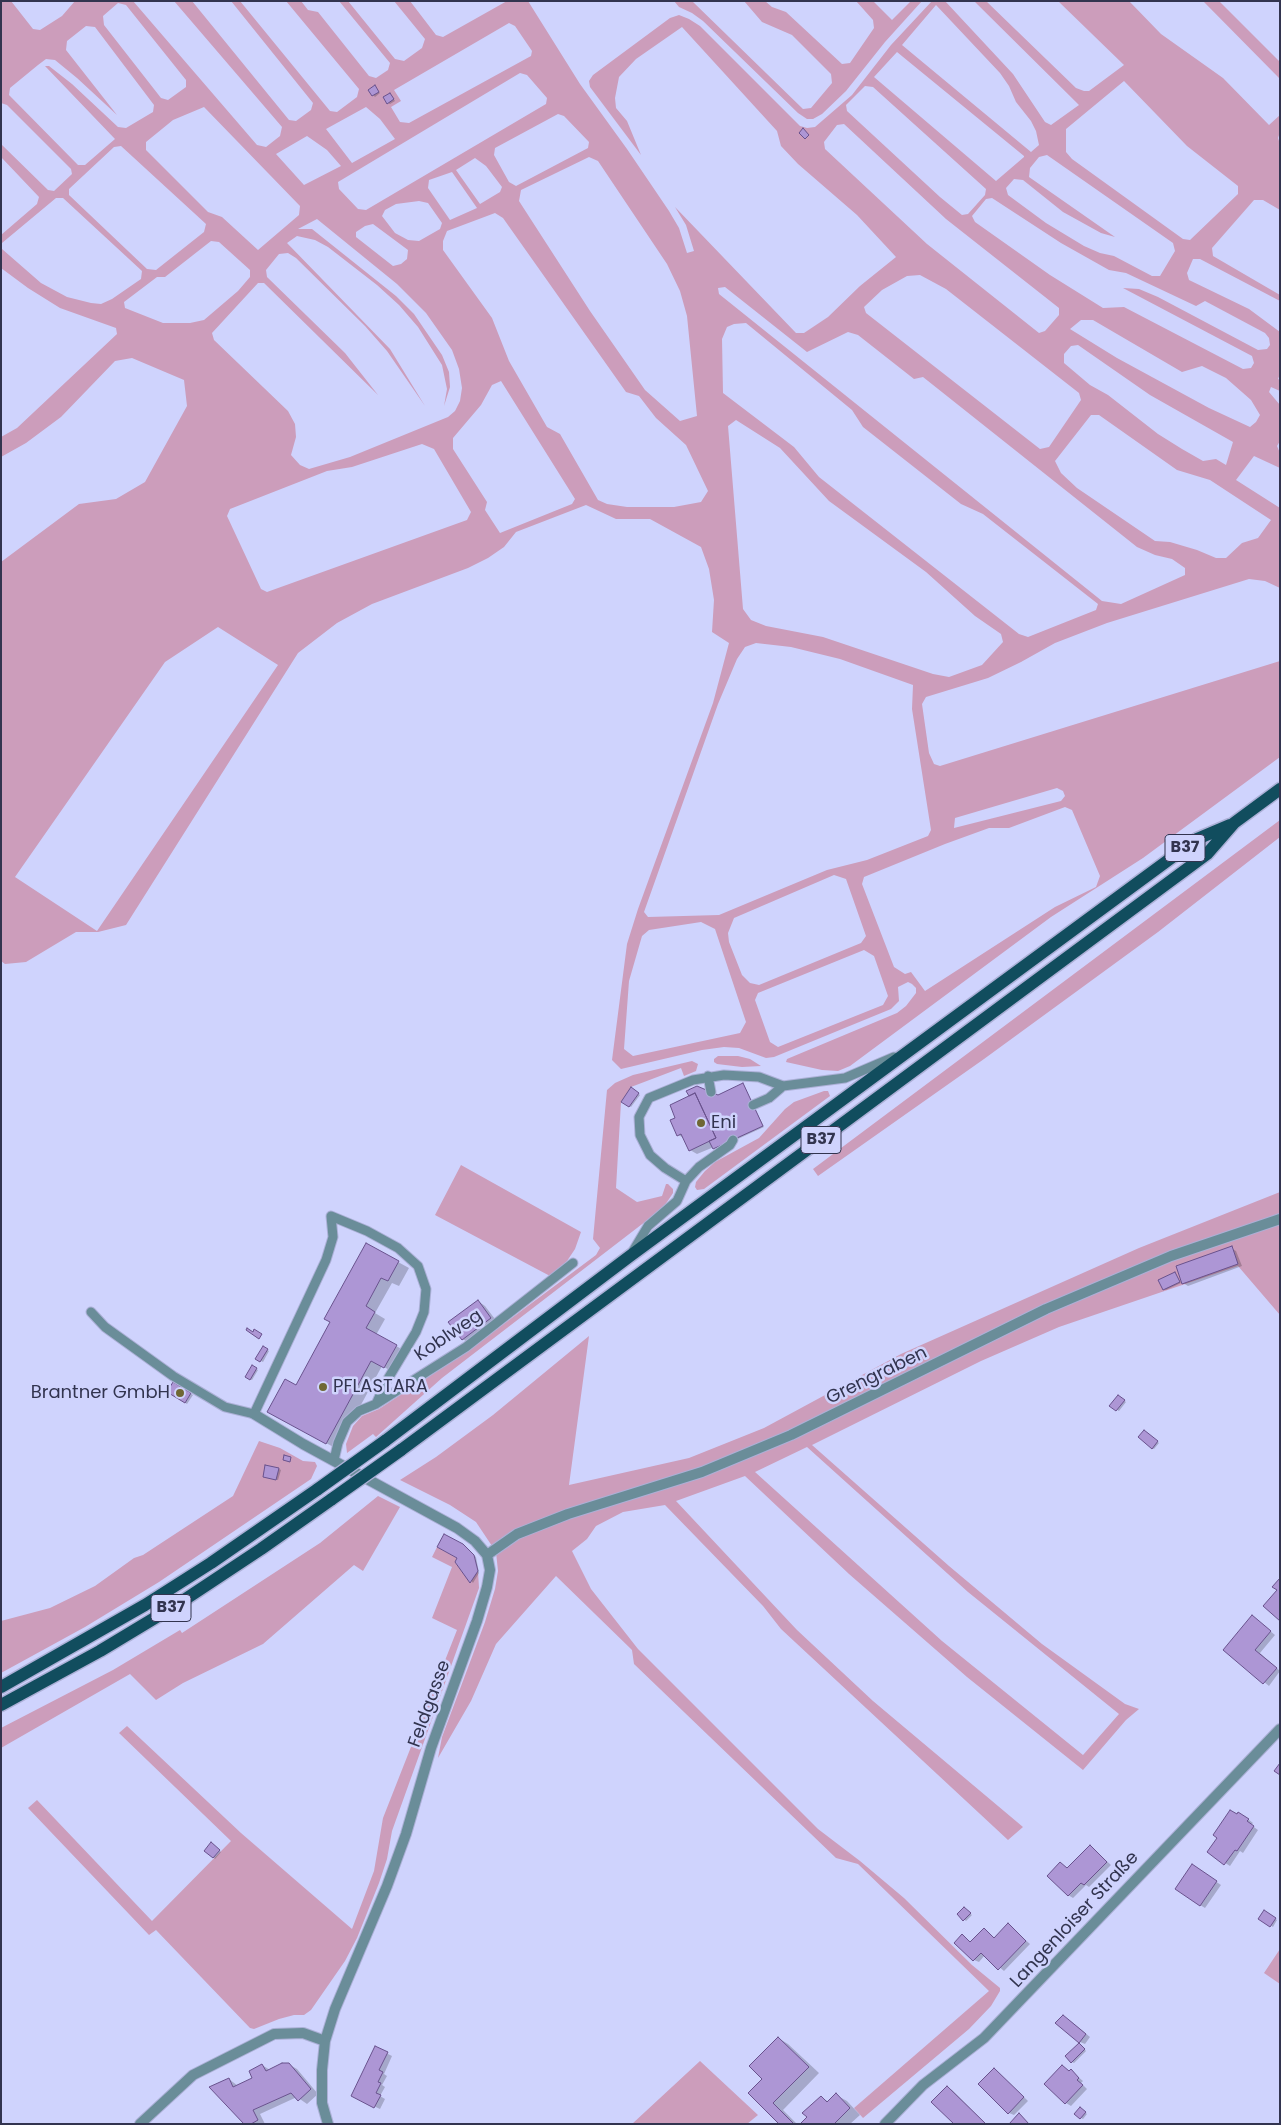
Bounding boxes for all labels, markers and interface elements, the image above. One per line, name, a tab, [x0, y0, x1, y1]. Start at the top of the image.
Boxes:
road number: B37	[1165, 834, 1205, 861]
place label: Eni	[711, 1112, 736, 1134]
marker: Eni	[695, 1117, 707, 1129]
road number: B37	[801, 1126, 841, 1154]
street label: Koblweg	[411, 1306, 487, 1366]
street label: Grengraben	[823, 1342, 931, 1410]
place label: PFLASTARA	[333, 1376, 428, 1398]
marker: PFLASTARA	[317, 1381, 329, 1393]
place label: Brantner GmbH	[31, 1382, 170, 1404]
marker: Brantner GmbH	[174, 1387, 186, 1399]
road number: B37	[151, 1595, 191, 1622]
street label: Feldgasse	[404, 1657, 456, 1751]
street label: Langenloiser Straße	[1006, 1847, 1144, 1993]

